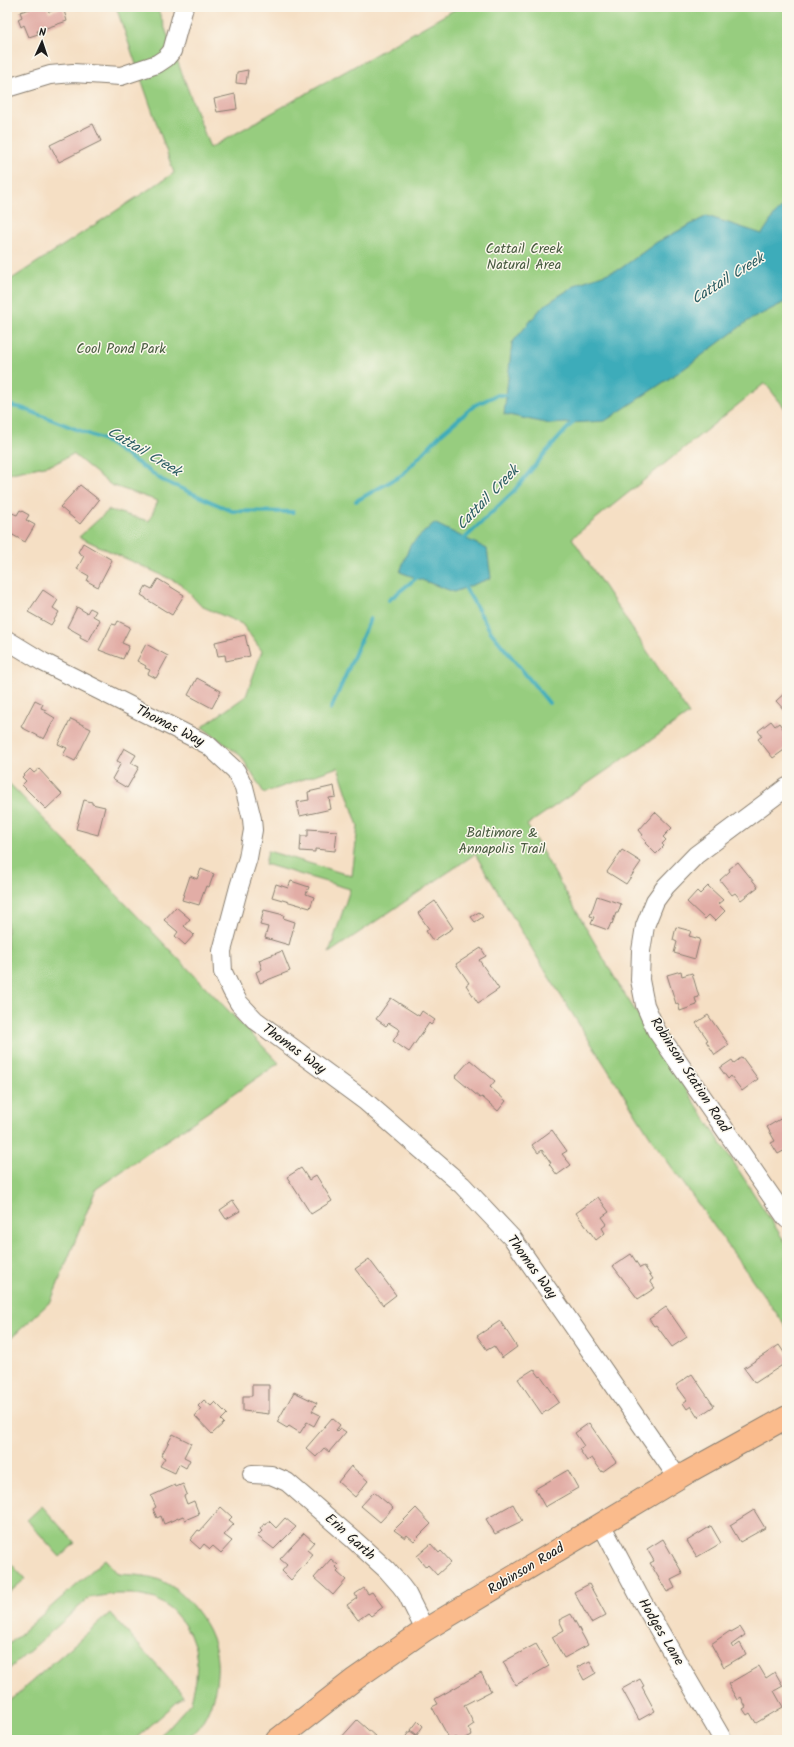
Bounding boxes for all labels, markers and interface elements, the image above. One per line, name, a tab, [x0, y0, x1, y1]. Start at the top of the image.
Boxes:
north arrow	[22, 22, 62, 62]
text: N	[39, 24, 46, 42]
park label: Cattail Creek Natural Area	[486, 238, 563, 276]
water label: Cattail Creek	[687, 246, 771, 311]
park label: Cool Pond Park	[76, 338, 166, 360]
water label: Cattail Creek	[102, 420, 187, 485]
water label: Cattail Creek	[451, 459, 527, 536]
street label: Thomas Way	[132, 699, 209, 753]
park label: Baltimore & Annapolis Trail	[459, 822, 546, 860]
street label: Robinson Station Road	[644, 1013, 736, 1138]
street label: Thomas Way	[257, 1018, 331, 1080]
street label: Thomas Way	[501, 1230, 563, 1304]
street label: Erin Garth	[320, 1508, 380, 1566]
street label: Robinson Road	[483, 1537, 569, 1601]
street label: Hodges Lane	[632, 1594, 690, 1670]

